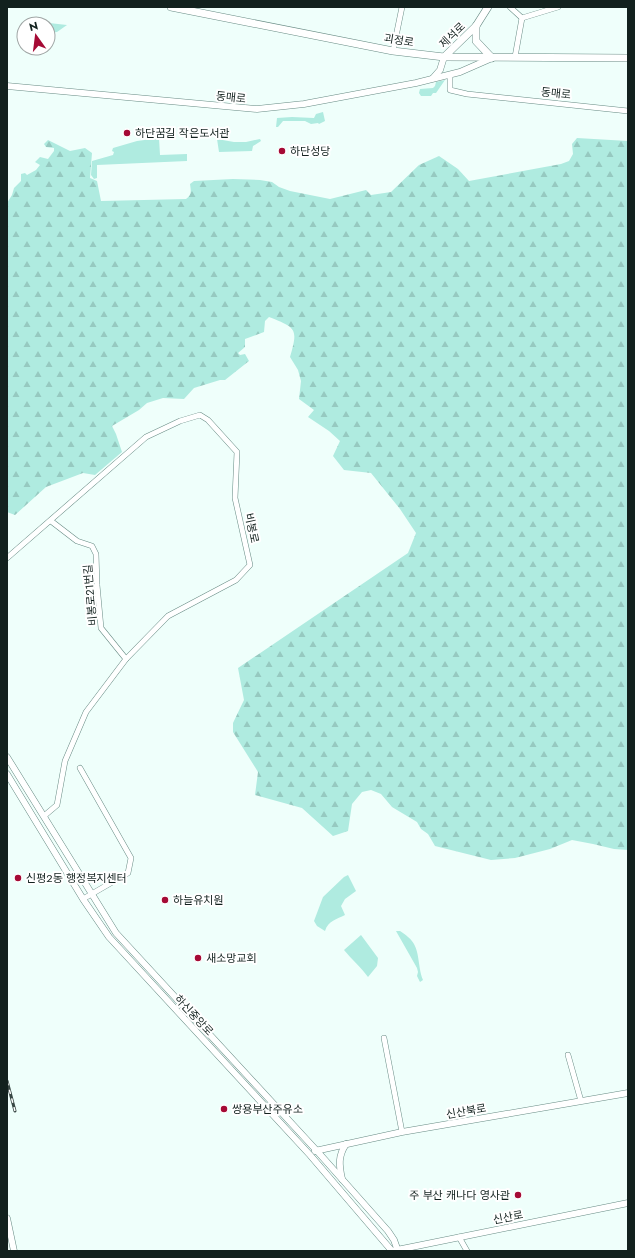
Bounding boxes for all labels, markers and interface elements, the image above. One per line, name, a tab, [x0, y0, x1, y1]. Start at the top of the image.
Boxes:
north arrow	[16, 16, 56, 56]
text: N	[27, 17, 40, 35]
street label: 제석로	[436, 19, 468, 51]
street label: 괴정로	[383, 30, 415, 50]
street label: 동매로	[540, 83, 572, 103]
street label: 동매로	[215, 87, 247, 107]
place label: 하단꿈길 작은도서관	[135, 125, 229, 141]
marker: 하단꿈길 작은도서관	[122, 128, 132, 138]
place label: 하단성당	[290, 143, 330, 159]
marker: 하단성당	[277, 146, 287, 156]
street label: 비봉로	[241, 511, 263, 545]
street label: 비봉로21번길	[79, 564, 101, 626]
place label: 신평2동 행정복지센터	[26, 870, 127, 886]
marker: 신평2동 행정복지센터	[13, 873, 23, 883]
place label: 하늘유치원	[173, 892, 224, 908]
marker: 하늘유치원	[160, 895, 170, 905]
place label: 새소망교회	[206, 950, 257, 966]
marker: 새소망교회	[193, 953, 203, 963]
street label: 하신중앙로	[171, 991, 217, 1039]
street label: 신산북로	[445, 1100, 487, 1122]
place label: 쌍용부산주유소	[232, 1101, 303, 1117]
marker: 쌍용부산주유소	[219, 1104, 229, 1114]
place label: 주 부산 캐나다 영사관	[409, 1187, 510, 1203]
marker: 주 부산 캐나다 영사관	[513, 1190, 523, 1200]
street label: 신산로	[492, 1206, 524, 1228]

